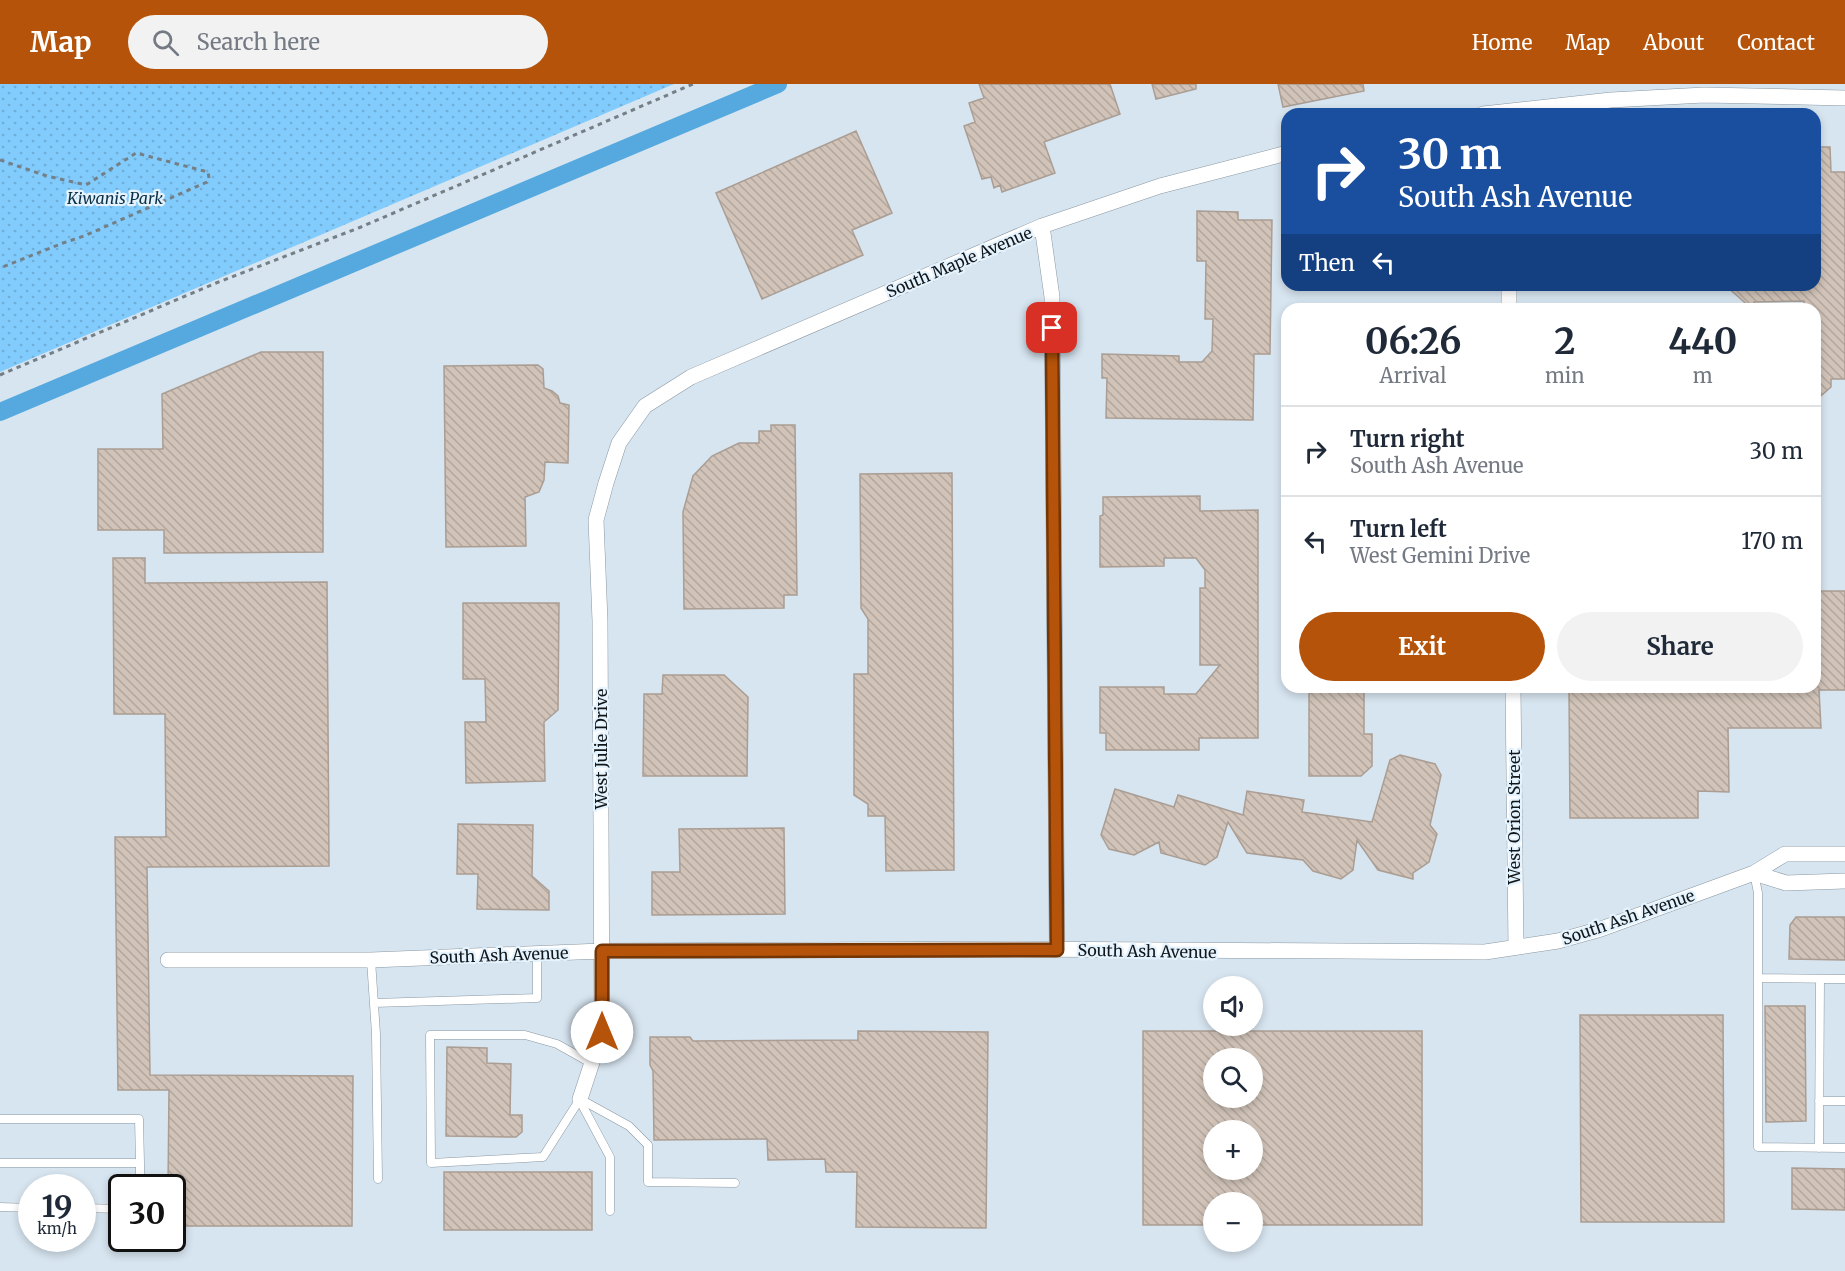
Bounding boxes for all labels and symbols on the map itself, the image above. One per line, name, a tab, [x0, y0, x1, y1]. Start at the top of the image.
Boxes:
park label: Kiwanis Park	[66, 188, 163, 208]
street label: South Maple Avenue	[883, 222, 1035, 302]
pin	[1026, 302, 1077, 353]
street label: West Julie Drive	[591, 689, 611, 810]
street label: West Orion Street	[1504, 749, 1524, 886]
street label: South Ash Avenue	[1559, 885, 1697, 949]
street label: South Ash Avenue	[1077, 940, 1217, 962]
street label: South Ash Avenue	[429, 943, 569, 967]
position arrow	[570, 1000, 634, 1064]
speed limit sign: 30	[108, 1174, 186, 1252]

